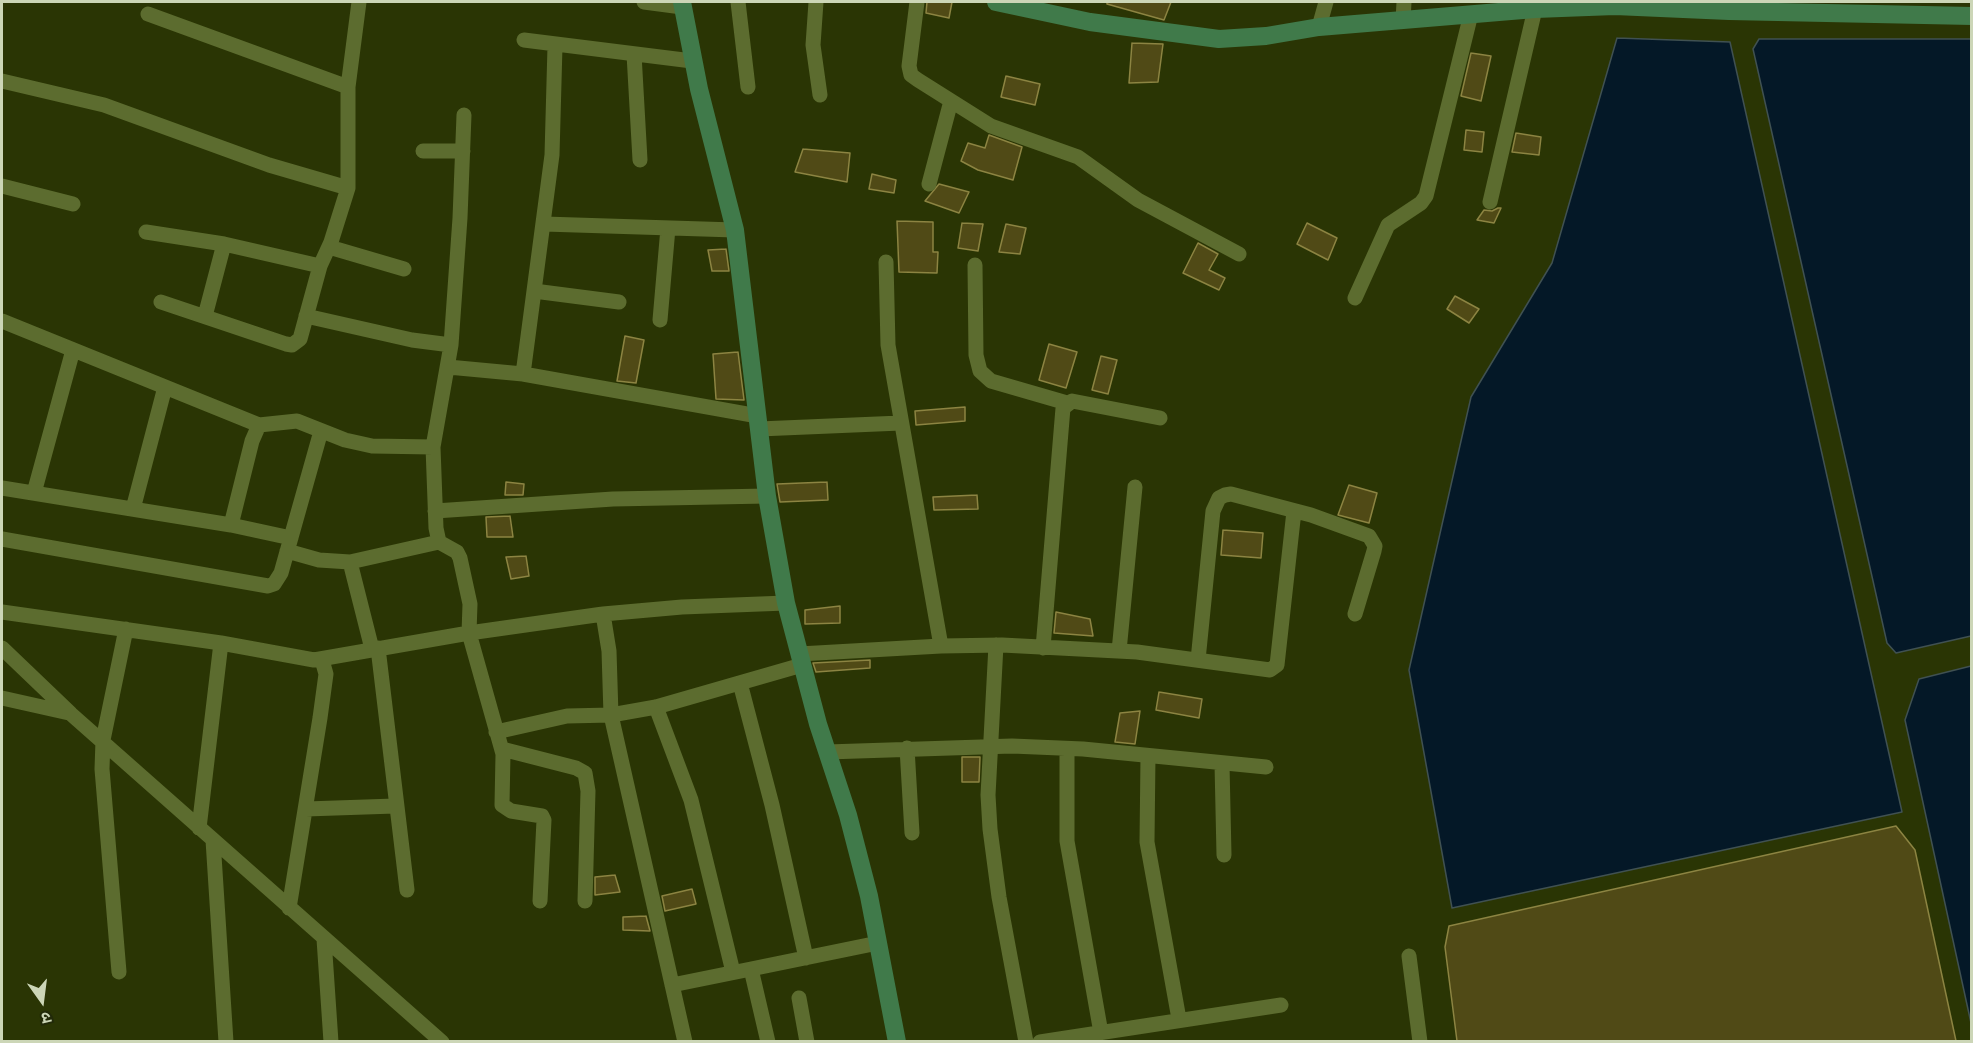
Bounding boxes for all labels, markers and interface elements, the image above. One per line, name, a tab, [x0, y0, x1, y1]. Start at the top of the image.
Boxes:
north arrow	[12, 971, 72, 1031]
text: उ	[40, 1009, 53, 1028]

